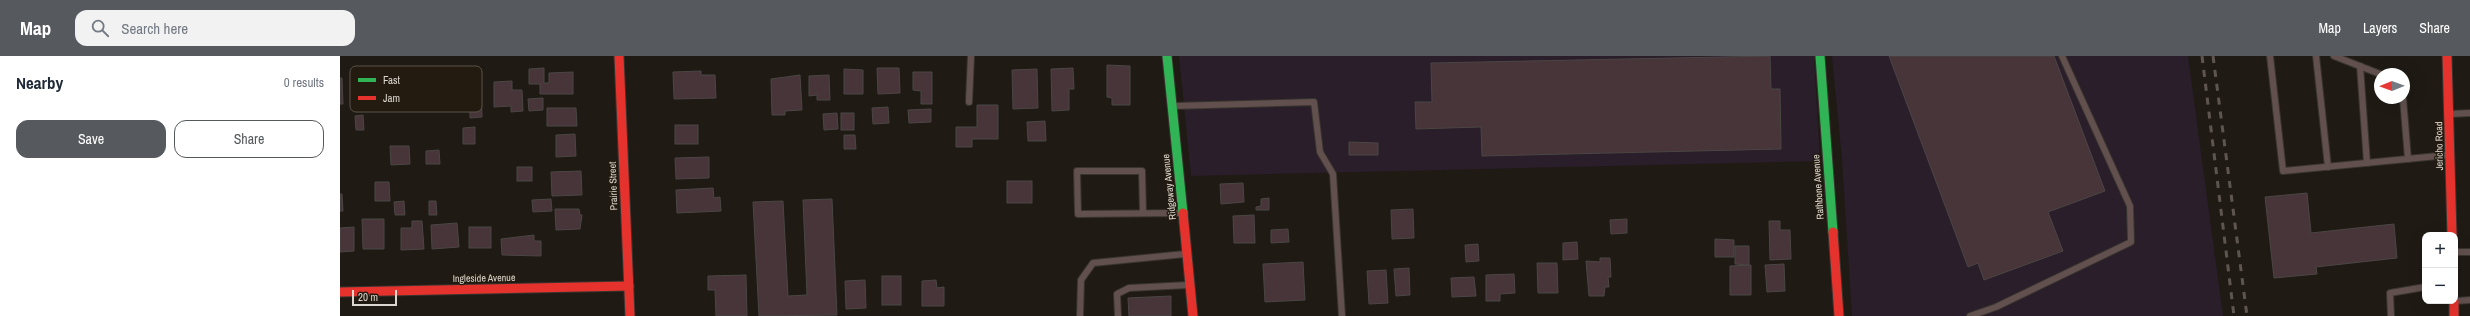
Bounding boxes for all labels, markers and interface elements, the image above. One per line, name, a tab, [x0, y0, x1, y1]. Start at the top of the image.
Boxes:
search box	[75, 10, 355, 46]
text: Map	[20, 15, 51, 41]
icon: search	[89, 17, 111, 39]
text: Search here	[121, 18, 188, 39]
text: Map	[2319, 19, 2341, 37]
text: Layers	[2363, 19, 2397, 37]
text: Share	[2419, 19, 2450, 37]
legend	[350, 66, 482, 112]
north arrow	[2374, 68, 2410, 104]
text: Nearby	[16, 71, 63, 94]
text: Fast	[383, 73, 401, 87]
text: 0 results	[284, 74, 324, 91]
text: Jam	[383, 91, 400, 105]
button: Save	[16, 120, 166, 158]
button: Share	[174, 120, 324, 158]
street label: Jericho Road	[2432, 121, 2446, 171]
street label: Ridgeway Avenue	[1159, 153, 1179, 220]
street label: Rathbone Avenue	[1809, 154, 1827, 220]
street label: Prairie Street	[606, 161, 620, 211]
map controls	[2422, 232, 2458, 304]
button: +	[2422, 232, 2458, 268]
button: −	[2422, 268, 2458, 304]
street label: Ingleside Avenue	[453, 271, 516, 285]
scale bar	[352, 288, 397, 307]
text: 20 m	[358, 290, 378, 304]

